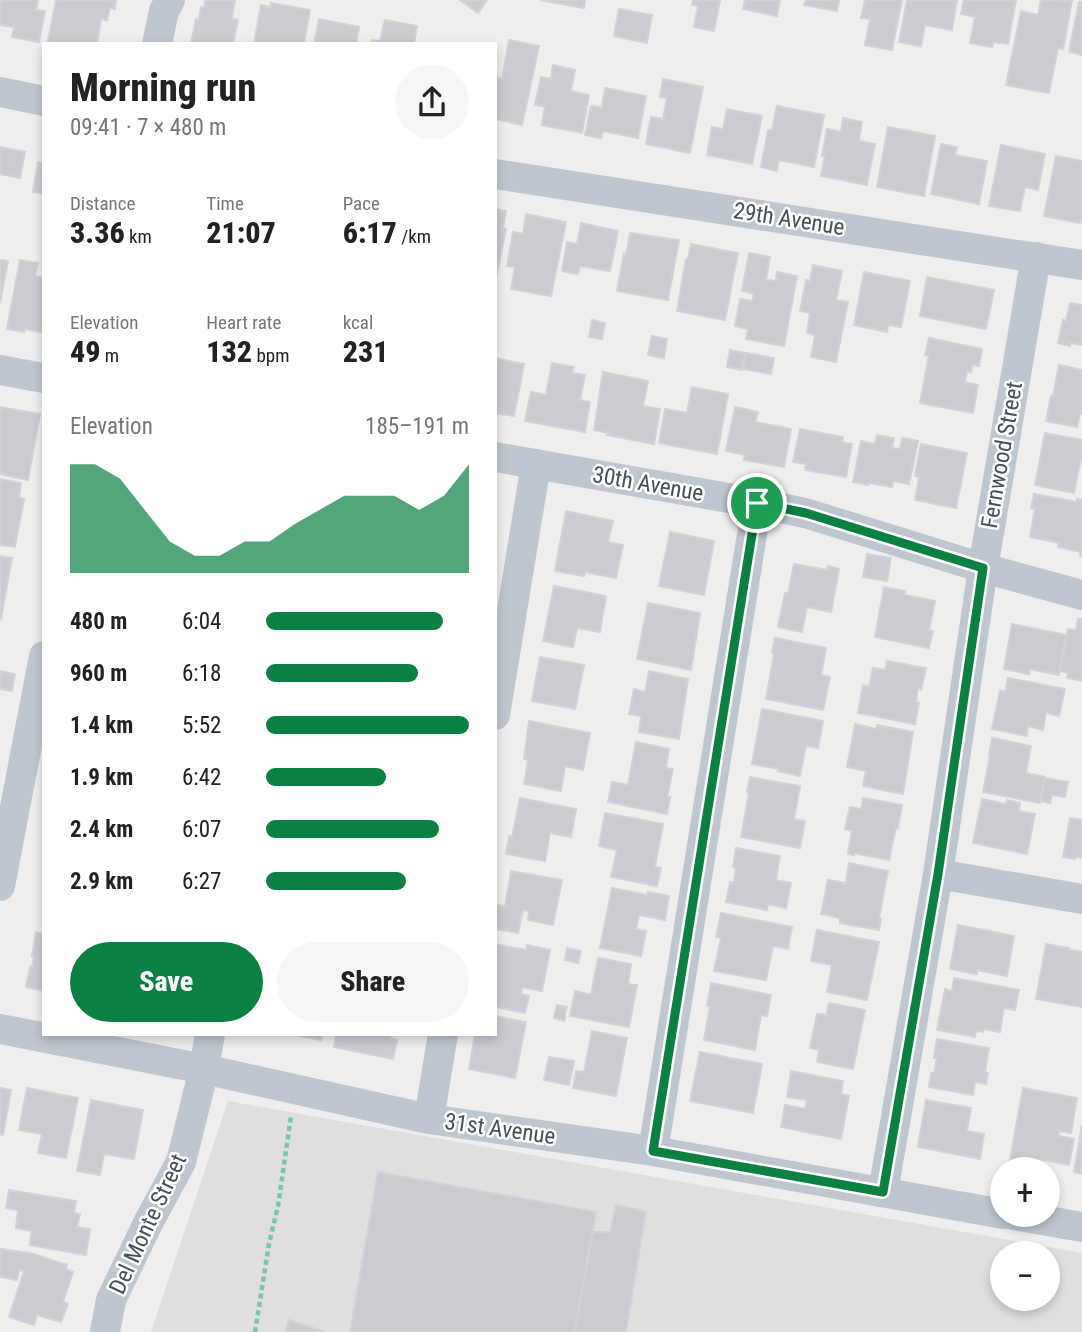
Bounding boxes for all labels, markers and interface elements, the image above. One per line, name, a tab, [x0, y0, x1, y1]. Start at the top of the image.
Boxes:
button: share	[395, 65, 469, 139]
text: Morning run	[70, 66, 256, 110]
text: 09:41 · 7 × 480 m	[70, 114, 226, 141]
text: Distance	[70, 192, 135, 215]
text: Time	[206, 192, 244, 215]
text: Pace	[343, 192, 380, 215]
street label: 29th Avenue	[732, 197, 846, 241]
text: 3.36	[70, 215, 125, 250]
text: 21:07	[206, 215, 276, 250]
text: 6:17	[343, 215, 397, 250]
text: km	[125, 225, 152, 248]
text: /km	[397, 225, 431, 248]
text: Elevation	[70, 311, 138, 334]
text: Heart rate	[206, 311, 281, 334]
text: kcal	[343, 311, 373, 334]
text: 49	[70, 334, 101, 369]
text: 132	[206, 334, 252, 369]
text: 231	[343, 334, 388, 369]
text: m	[101, 344, 119, 367]
text: bpm	[252, 344, 289, 367]
street label: Fernwood Street	[976, 380, 1028, 530]
text: Elevation	[70, 413, 153, 440]
text: 185–191 m	[365, 413, 469, 440]
street label: 30th Avenue	[590, 461, 706, 507]
pin	[727, 473, 787, 533]
icon: arrive	[738, 484, 776, 522]
text: 480 m	[70, 608, 127, 635]
text: 6:04	[182, 608, 221, 635]
text: 960 m	[70, 660, 127, 687]
text: 6:18	[182, 660, 221, 687]
text: 1.4 km	[70, 712, 133, 739]
text: 5:52	[182, 712, 221, 739]
text: 1.9 km	[70, 764, 133, 791]
text: 6:42	[182, 764, 221, 791]
text: 2.4 km	[70, 816, 133, 843]
text: 6:07	[182, 816, 221, 843]
text: 2.9 km	[70, 868, 133, 895]
text: 6:27	[182, 868, 221, 895]
button: Save	[70, 942, 263, 1022]
button: Share	[277, 942, 469, 1022]
street label: 31st Avenue	[443, 1108, 557, 1150]
street label: Del Monte Street	[104, 1150, 192, 1298]
map controls	[990, 1157, 1060, 1311]
button: +	[990, 1157, 1060, 1227]
button: −	[990, 1241, 1060, 1311]

